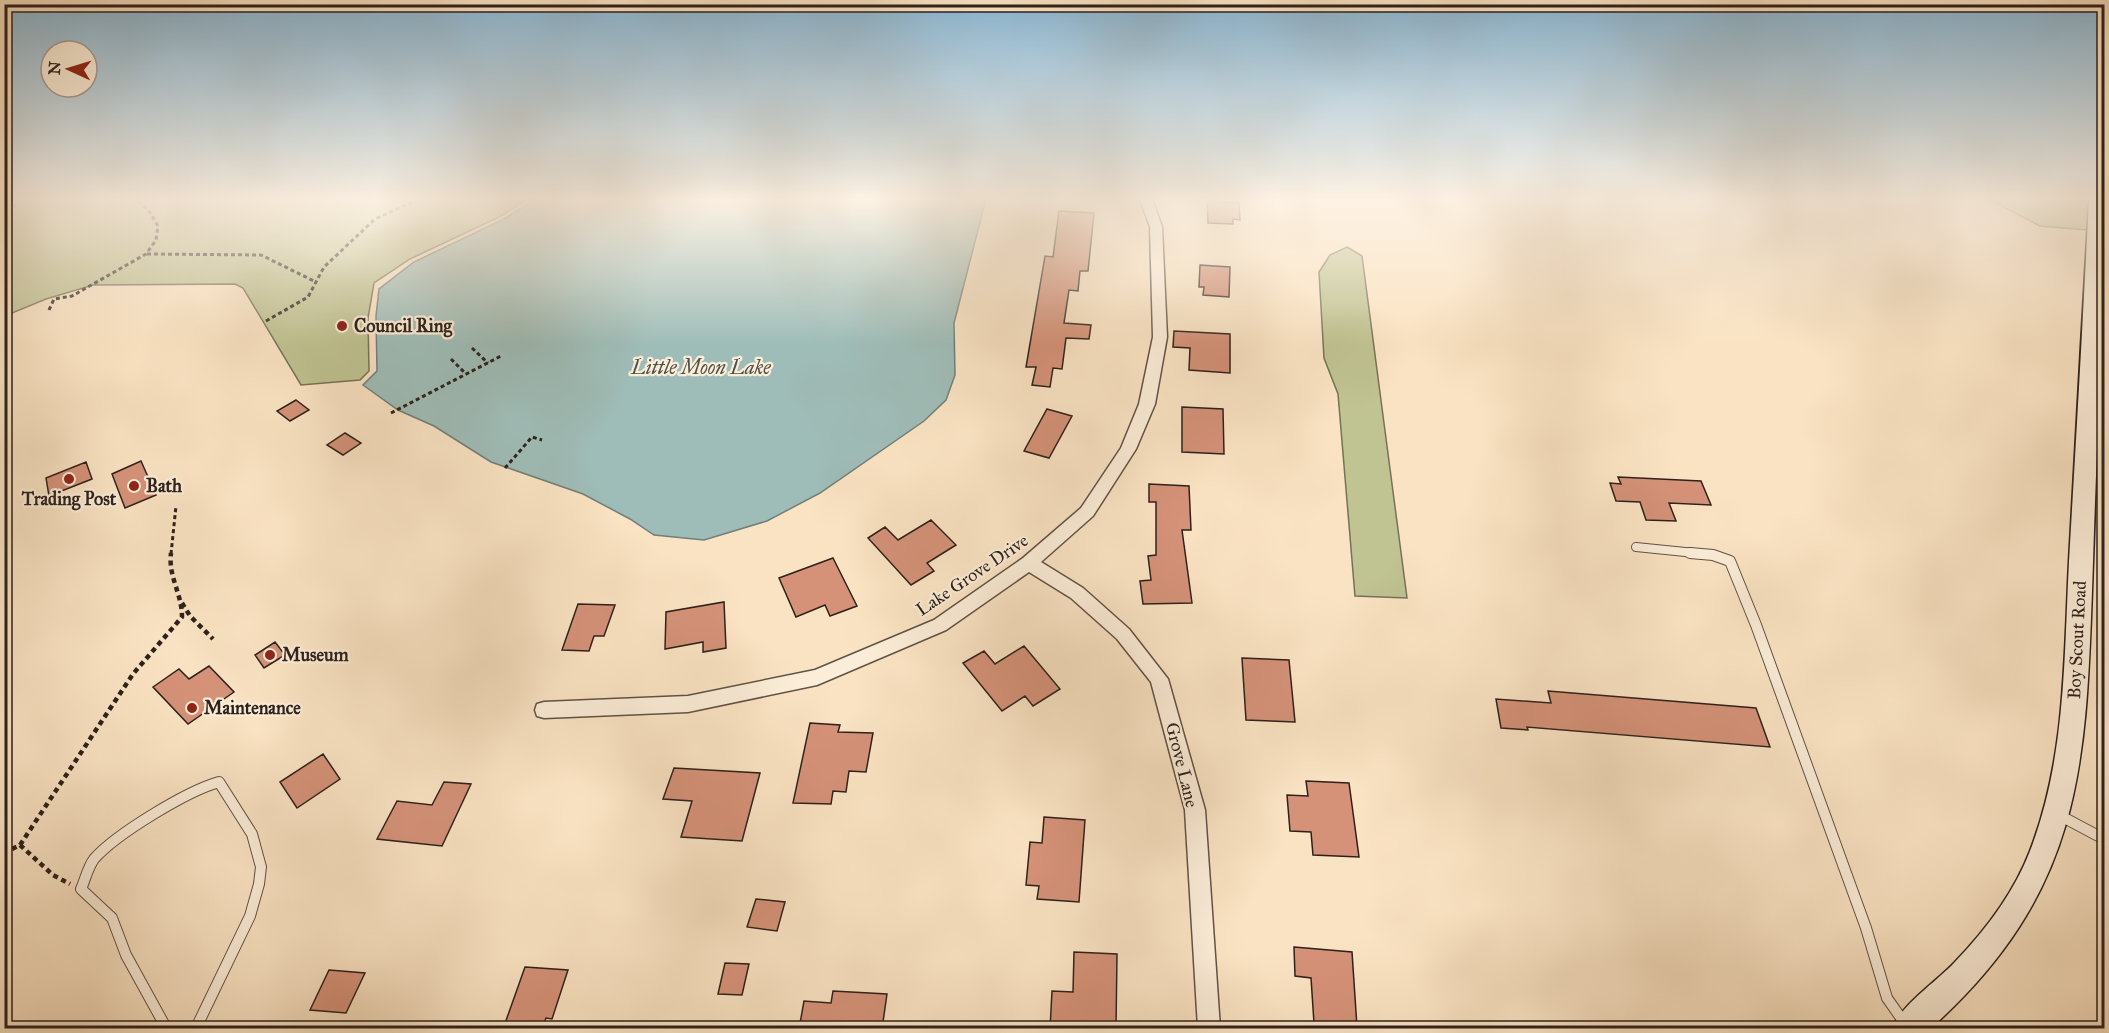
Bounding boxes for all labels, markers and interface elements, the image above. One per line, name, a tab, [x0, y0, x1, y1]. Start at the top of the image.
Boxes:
north arrow	[39, 39, 99, 99]
text: N	[45, 60, 65, 75]
place label: Council Ring	[354, 315, 452, 338]
marker: Council Ring	[335, 319, 349, 333]
water label: Little Moon Lake	[630, 355, 771, 379]
marker: Trading Post	[62, 472, 76, 486]
place label: Bath	[146, 475, 183, 497]
marker: Bath	[127, 479, 141, 493]
place label: Trading Post	[21, 488, 117, 511]
street label: Lake Grove Drive	[912, 529, 1032, 621]
street label: Boy Scout Road	[2063, 580, 2091, 700]
place label: Museum	[282, 644, 350, 666]
marker: Museum	[263, 648, 277, 662]
place label: Maintenance	[204, 697, 301, 719]
marker: Maintenance	[185, 701, 199, 715]
street label: Grove Lane	[1161, 720, 1203, 810]

